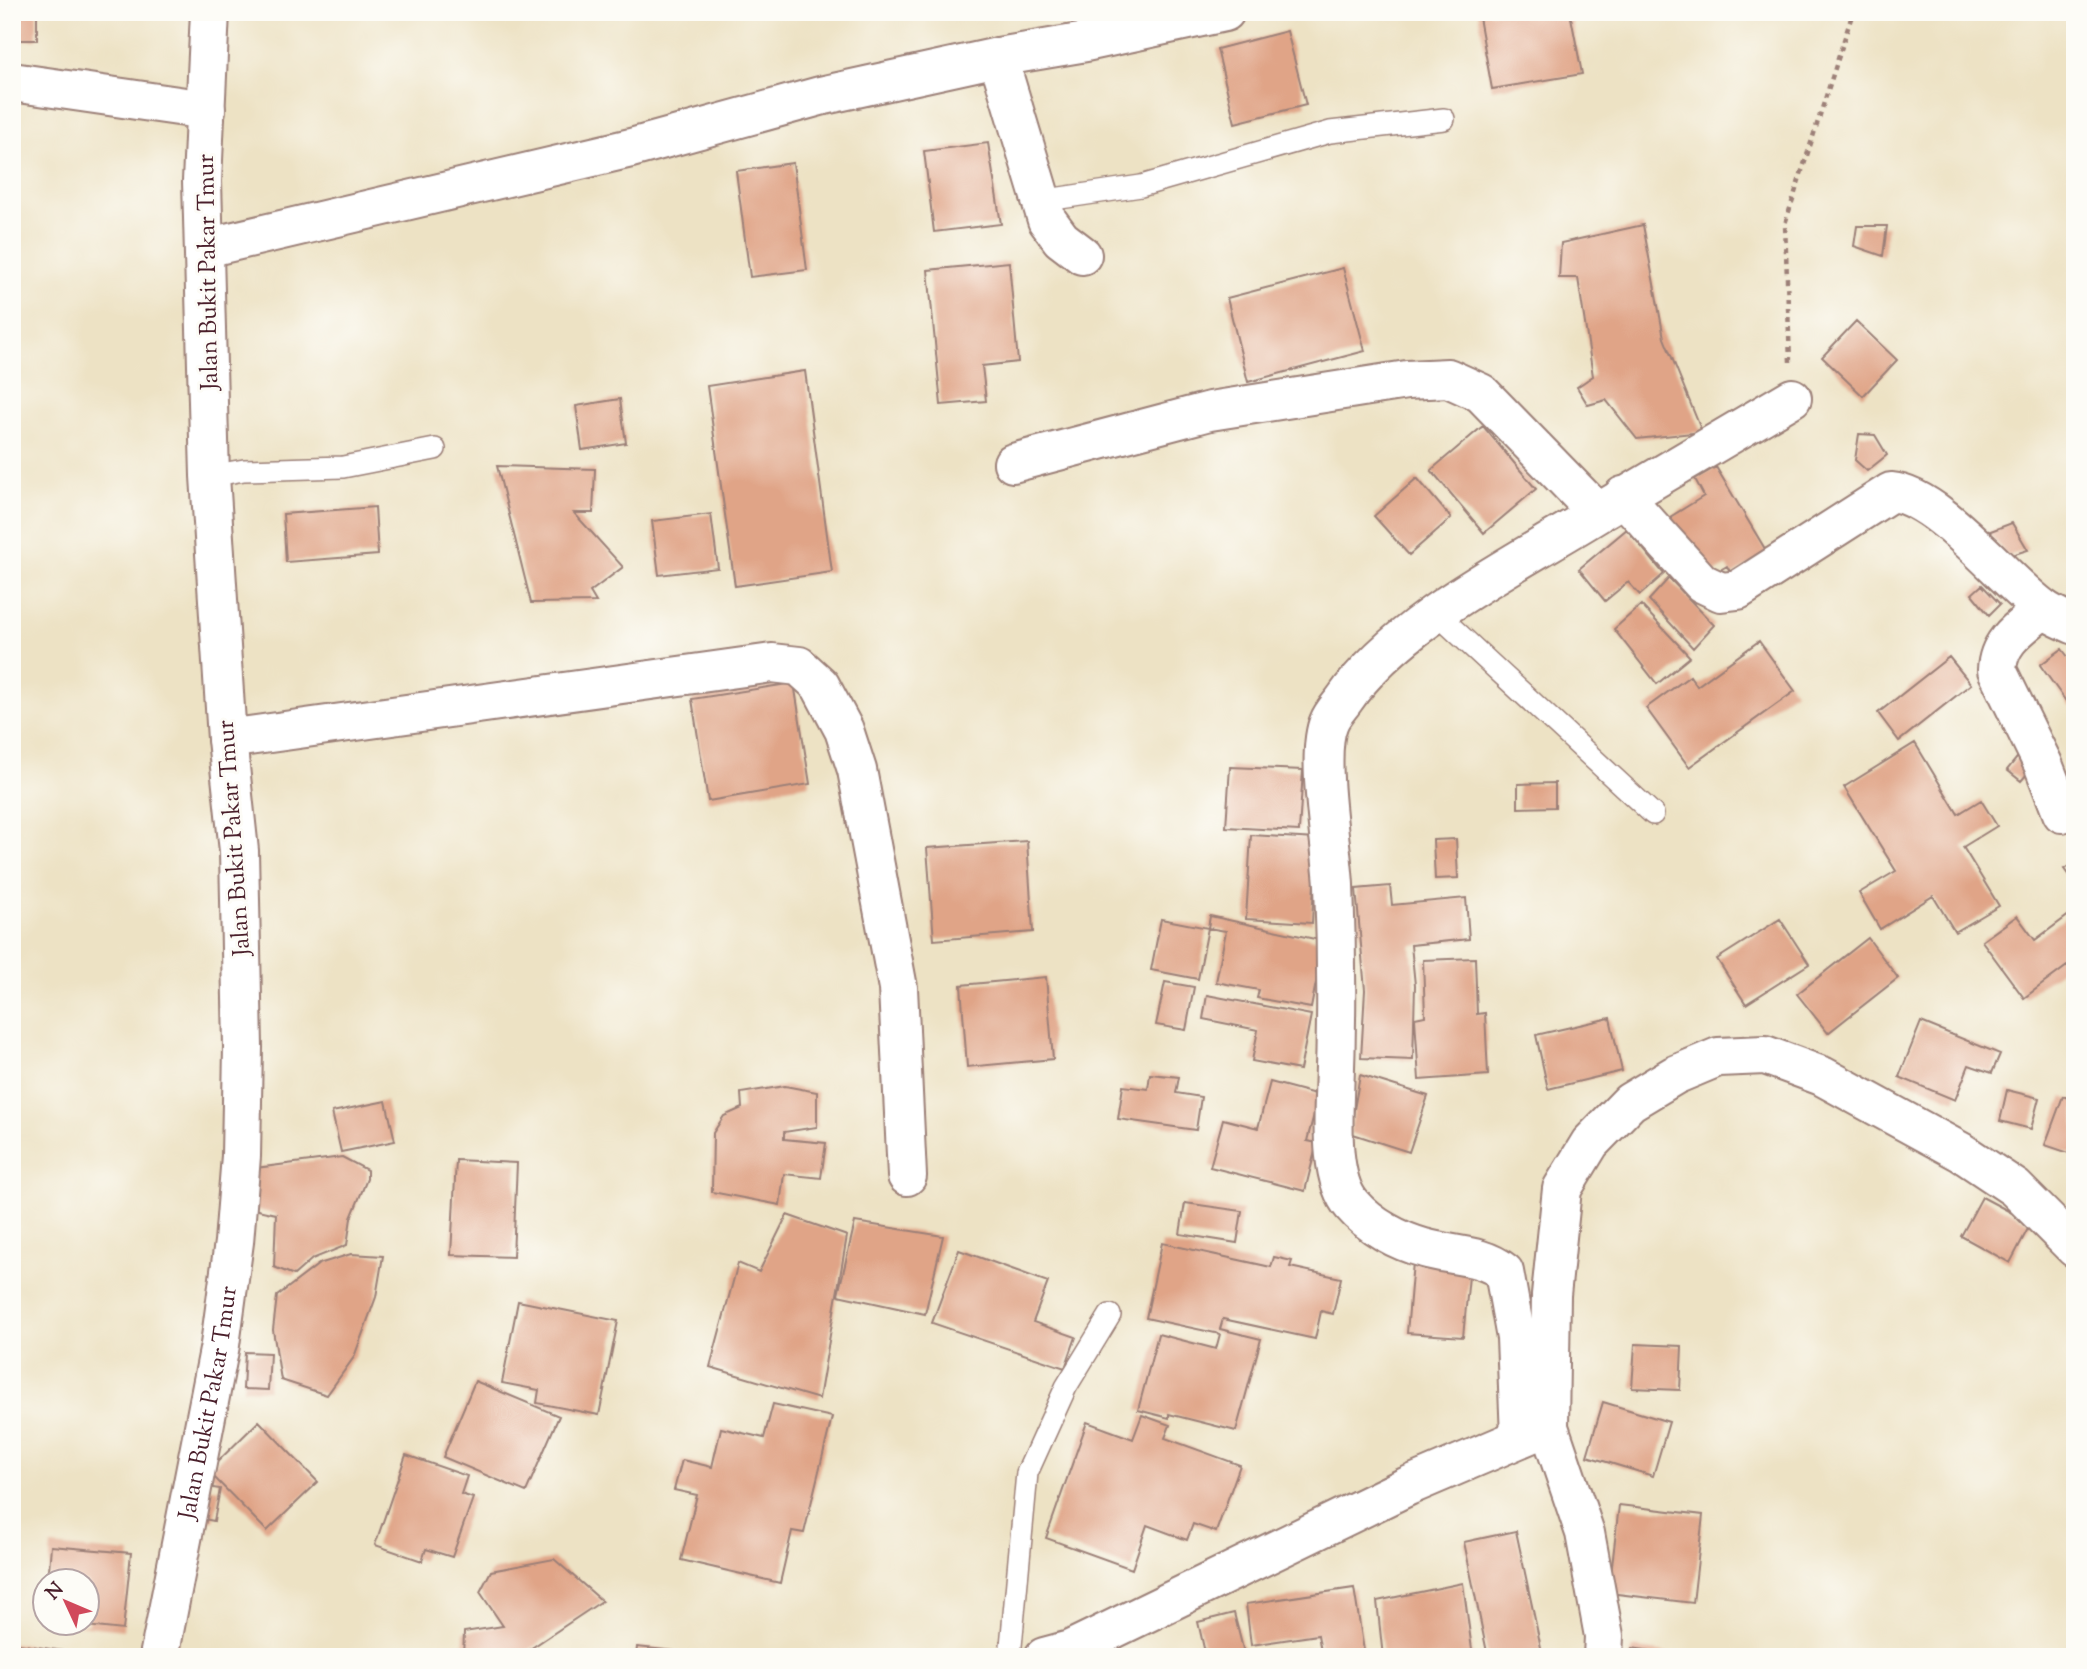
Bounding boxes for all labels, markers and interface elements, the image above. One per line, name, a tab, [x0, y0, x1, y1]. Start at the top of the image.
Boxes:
street label: Jalan Bukit Pakar Tmur	[190, 153, 228, 392]
street label: Jalan Bukit Pakar Tmur	[210, 719, 260, 959]
street label: Jalan Bukit Pakar Tmur	[171, 1284, 247, 1525]
north arrow	[32, 1568, 102, 1638]
text: N	[41, 1577, 71, 1607]

